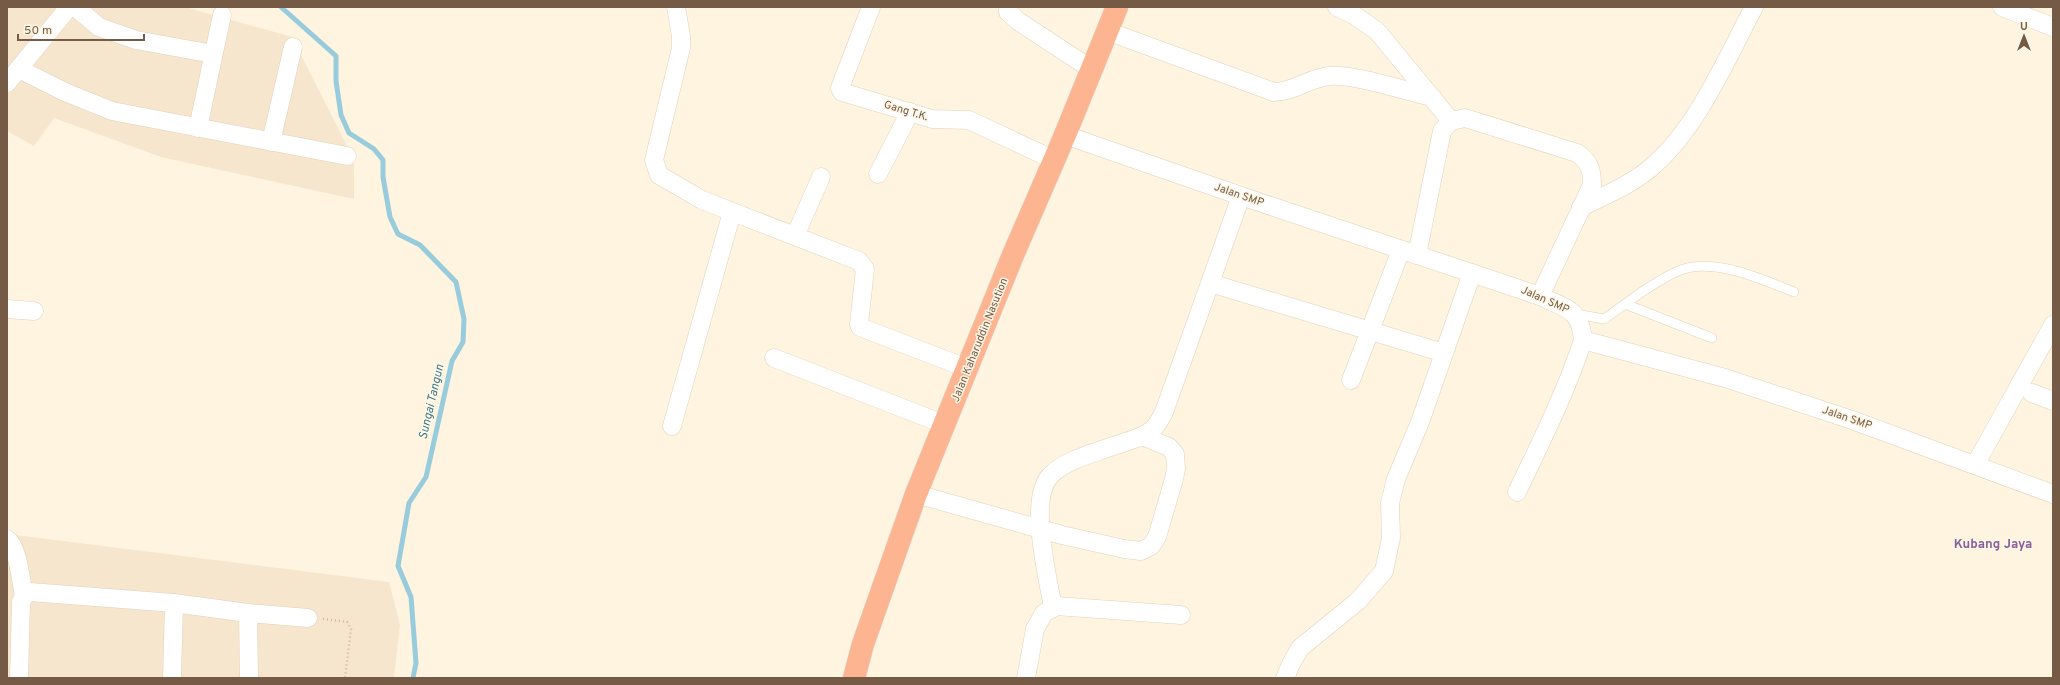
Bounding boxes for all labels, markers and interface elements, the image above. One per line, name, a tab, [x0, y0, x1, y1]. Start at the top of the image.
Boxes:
scale bar	[18, 16, 144, 42]
north arrow	[2004, 16, 2044, 56]
text: U	[2020, 20, 2028, 34]
text: 50 m	[24, 23, 52, 39]
street label: Gang T.K.	[882, 98, 930, 124]
street label: Jalan SMP	[1212, 180, 1266, 210]
street label: Jalan Kaharuddin Nasution	[949, 276, 1011, 404]
street label: Jalan SMP	[1519, 283, 1572, 317]
water label: Sungai Tangun	[416, 363, 448, 441]
street label: Jalan SMP	[1820, 403, 1874, 433]
district label: Kubang Jaya	[1954, 537, 2032, 553]

